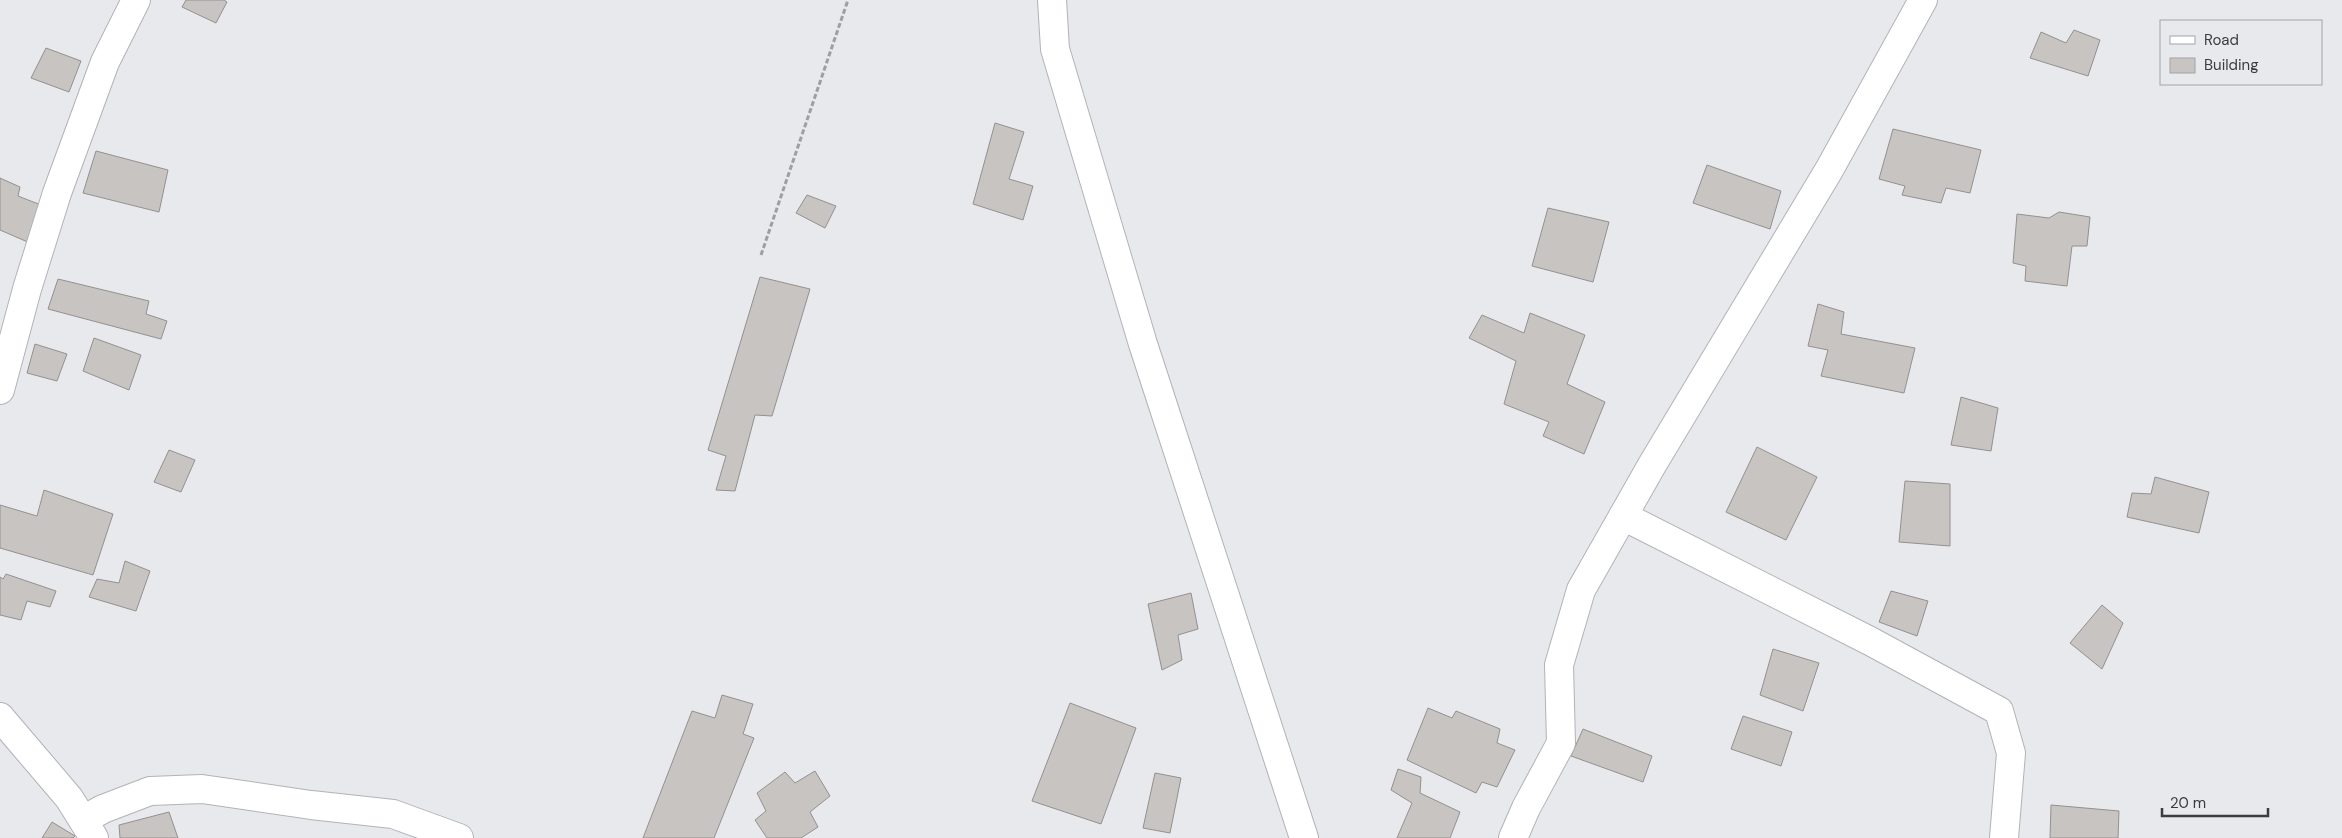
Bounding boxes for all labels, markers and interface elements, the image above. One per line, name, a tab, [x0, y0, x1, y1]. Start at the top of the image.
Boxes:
legend	[2160, 20, 2322, 85]
text: Road	[2204, 30, 2239, 50]
text: Building	[2204, 55, 2259, 75]
scale bar	[2162, 786, 2268, 818]
text: 20 m	[2170, 793, 2206, 813]

